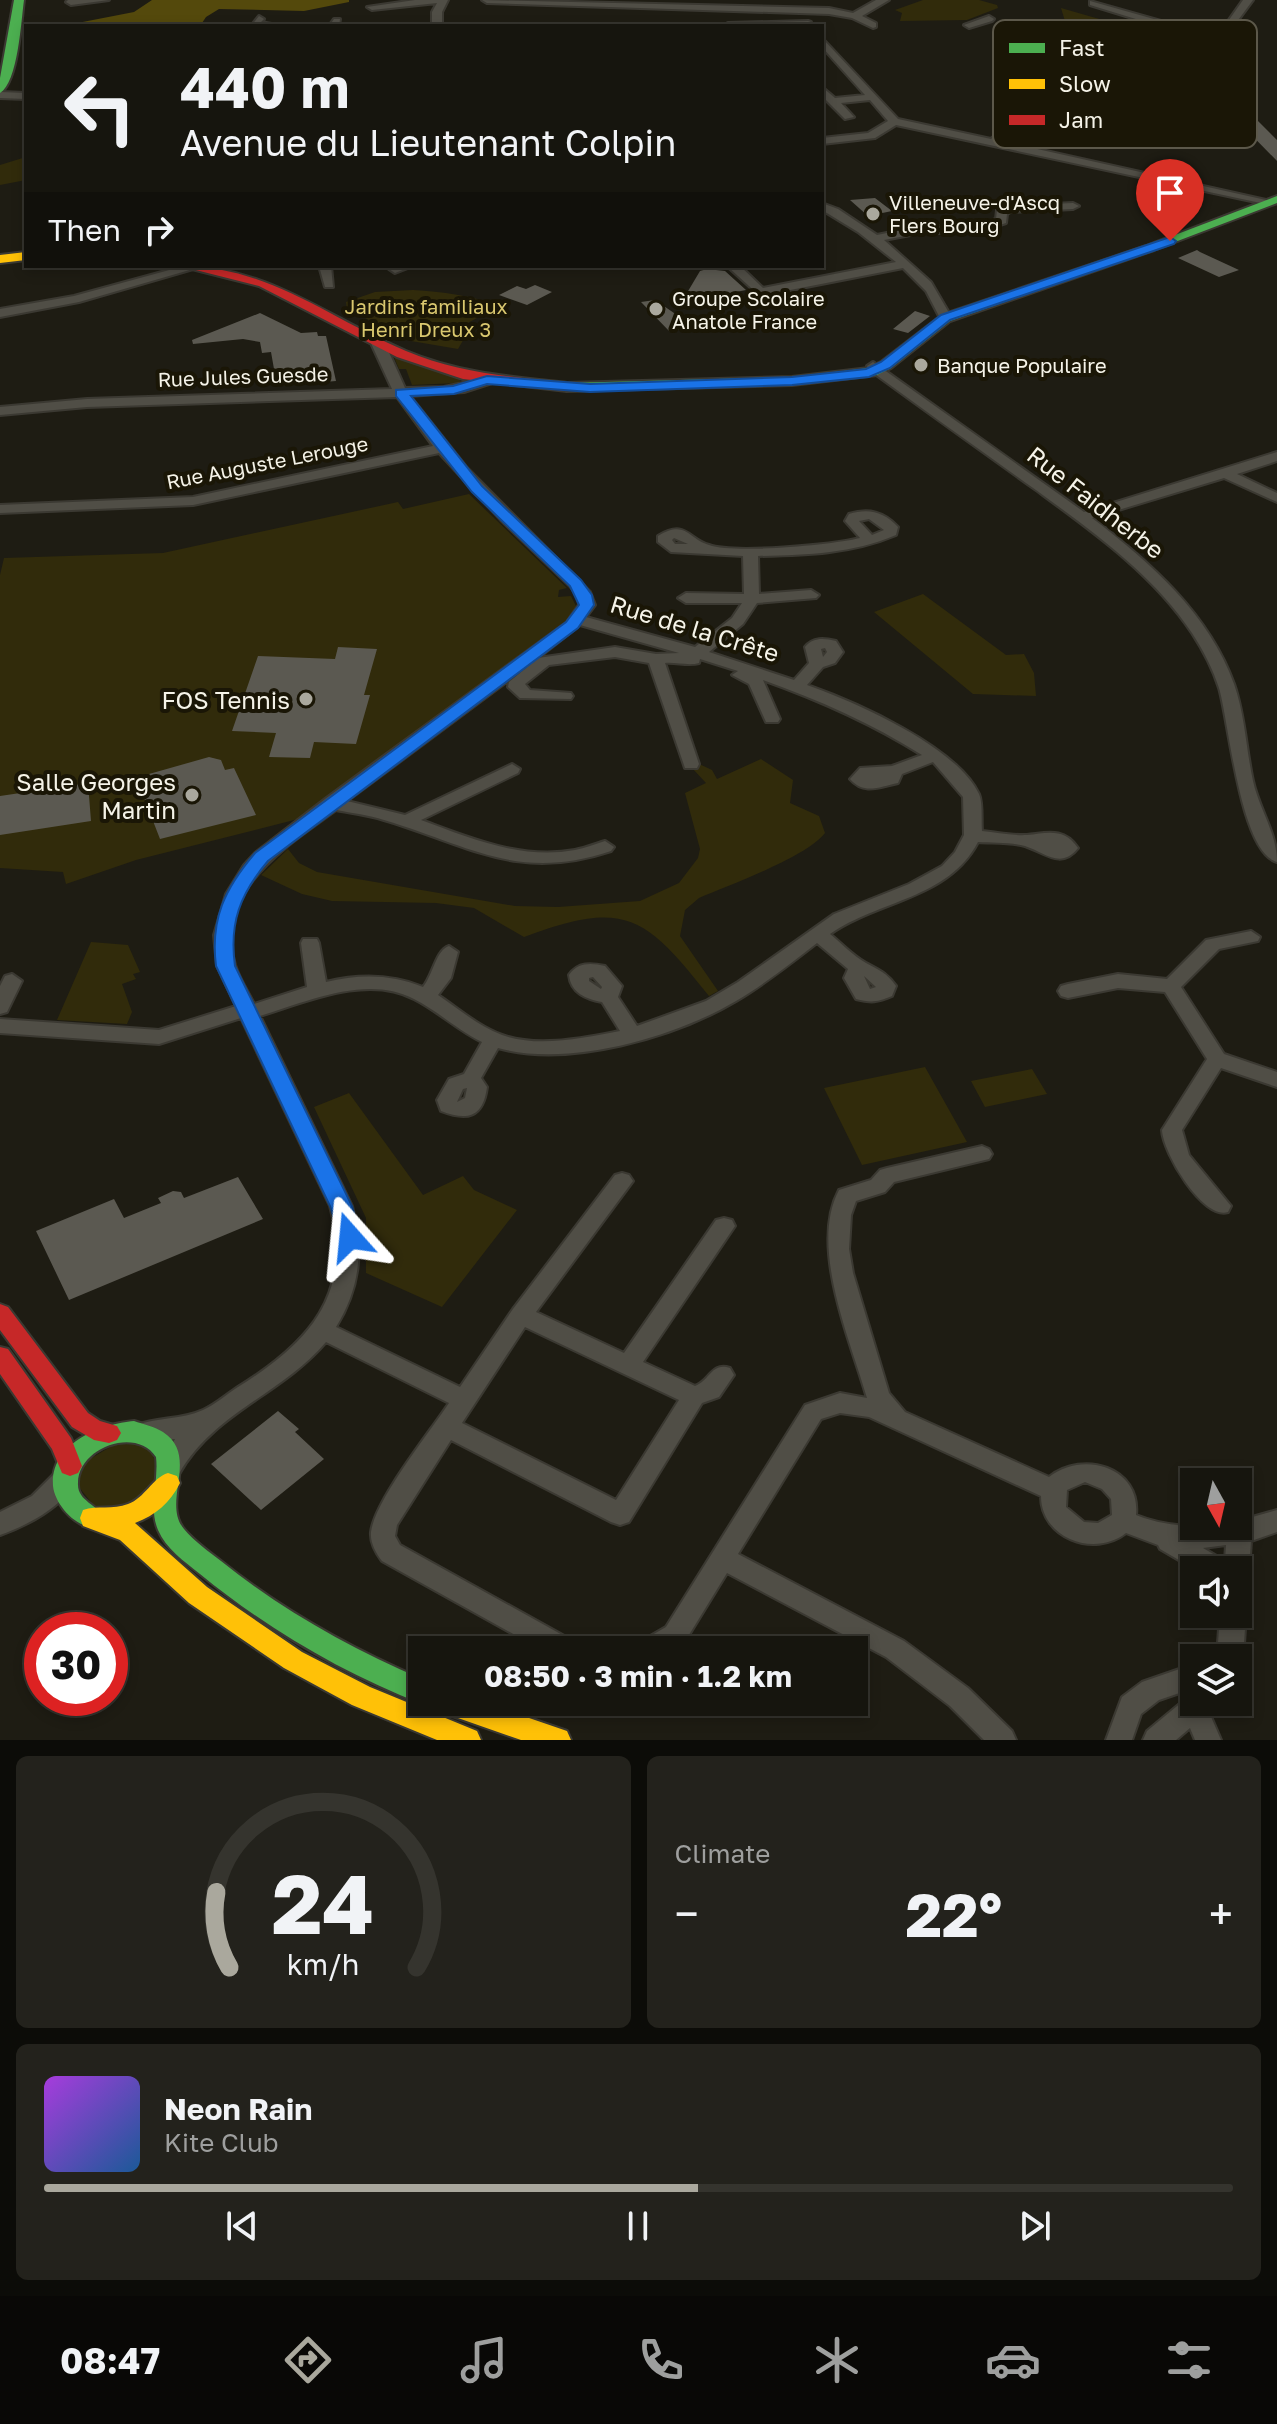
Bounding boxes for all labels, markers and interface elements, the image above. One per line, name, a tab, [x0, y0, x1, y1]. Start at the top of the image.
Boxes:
legend	[993, 20, 1257, 148]
text: Fast	[1059, 34, 1105, 61]
text: 440 m	[180, 53, 349, 120]
icon: left	[48, 56, 152, 160]
text: Slow	[1059, 70, 1111, 97]
text: Jam	[1059, 106, 1103, 133]
text: Avenue du Lieutenant Colpin	[180, 121, 676, 164]
pin	[1136, 159, 1204, 241]
icon: arrive	[1148, 171, 1192, 215]
place label: Villeneuve-d'Ascq Flers Bourg	[889, 190, 1060, 237]
marker: Villeneuve-d'Ascq Flers Bourg	[864, 205, 882, 223]
icon: right	[137, 208, 181, 252]
text: Then	[48, 212, 121, 248]
place label: Groupe Scolaire Anatole France	[672, 286, 825, 333]
park label: Jardins familiaux Henri Dreux 3	[345, 294, 507, 341]
marker: Groupe Scolaire Anatole France	[647, 300, 665, 318]
place label: Banque Populaire	[937, 353, 1107, 377]
marker: Banque Populaire	[912, 356, 930, 374]
street label: Rue Jules Guesde	[157, 361, 329, 391]
street label: Rue Auguste Lerouge	[164, 431, 370, 493]
street label: Rue Faidherbe	[1022, 440, 1170, 564]
street label: Rue de la Crête	[607, 589, 783, 667]
place label: FOS Tennis	[161, 685, 290, 714]
marker: FOS Tennis	[297, 690, 315, 708]
place label: Salle Georges Martin	[16, 767, 176, 824]
marker: Salle Georges Martin	[183, 786, 201, 804]
position arrow	[308, 1195, 392, 1279]
north arrow	[1180, 1468, 1252, 1540]
map controls	[1180, 1468, 1252, 1716]
button: sound	[1180, 1556, 1252, 1628]
speed limit sign: 30	[24, 1612, 128, 1716]
button: layers	[1180, 1644, 1252, 1716]
text: 08:50 · 3 min · 1.2 km	[484, 1658, 792, 1694]
text: Climate	[675, 1838, 770, 1869]
text: 24	[272, 1852, 375, 1952]
text: 22°	[905, 1878, 1002, 1950]
text: −	[675, 1887, 699, 1940]
text: +	[1209, 1887, 1233, 1940]
text: km/h	[287, 1947, 360, 1981]
text: Neon Rain	[164, 2091, 312, 2127]
text: Kite Club	[164, 2127, 279, 2158]
icon: previous	[220, 2204, 264, 2248]
icon: pause	[616, 2204, 660, 2248]
icon: next	[1013, 2204, 1057, 2248]
icon: directions	[280, 2332, 336, 2388]
icon: music	[456, 2332, 512, 2388]
icon: phone	[633, 2332, 689, 2388]
icon: climate	[809, 2332, 865, 2388]
icon: car	[985, 2332, 1041, 2388]
icon: filters	[1161, 2332, 1217, 2388]
text: 08:47	[60, 2339, 160, 2382]

